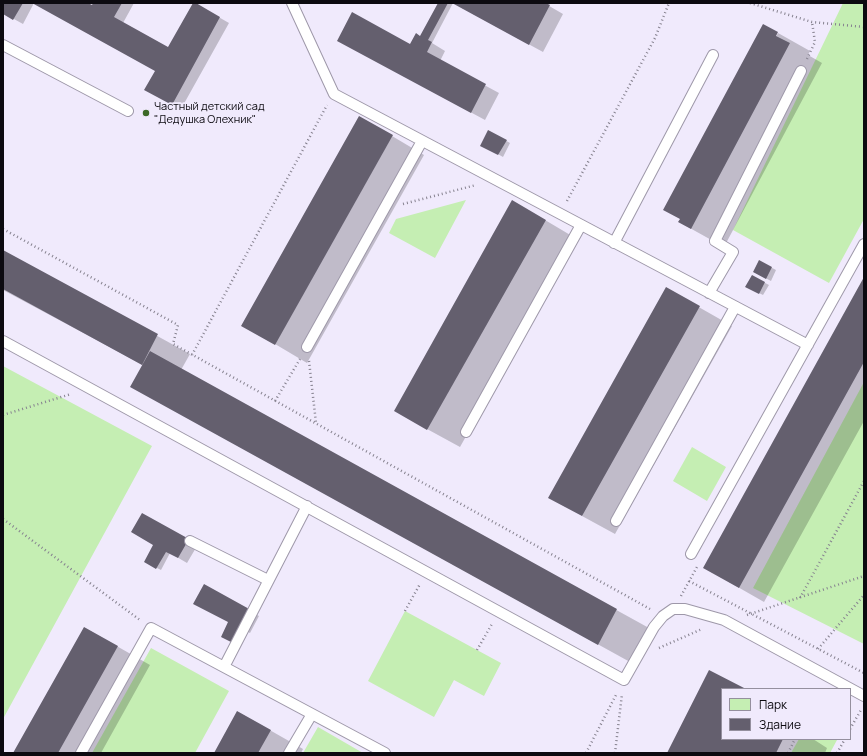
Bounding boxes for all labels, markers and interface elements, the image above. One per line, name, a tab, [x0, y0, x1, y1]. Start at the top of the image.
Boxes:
place label: Частный детский сад "Дедушка Олехник"	[154, 100, 264, 126]
marker: Частный детский сад "Дедушка Олехник"	[141, 108, 151, 118]
legend	[721, 688, 851, 740]
text: Парк	[759, 696, 787, 713]
text: Здание	[759, 716, 801, 733]

